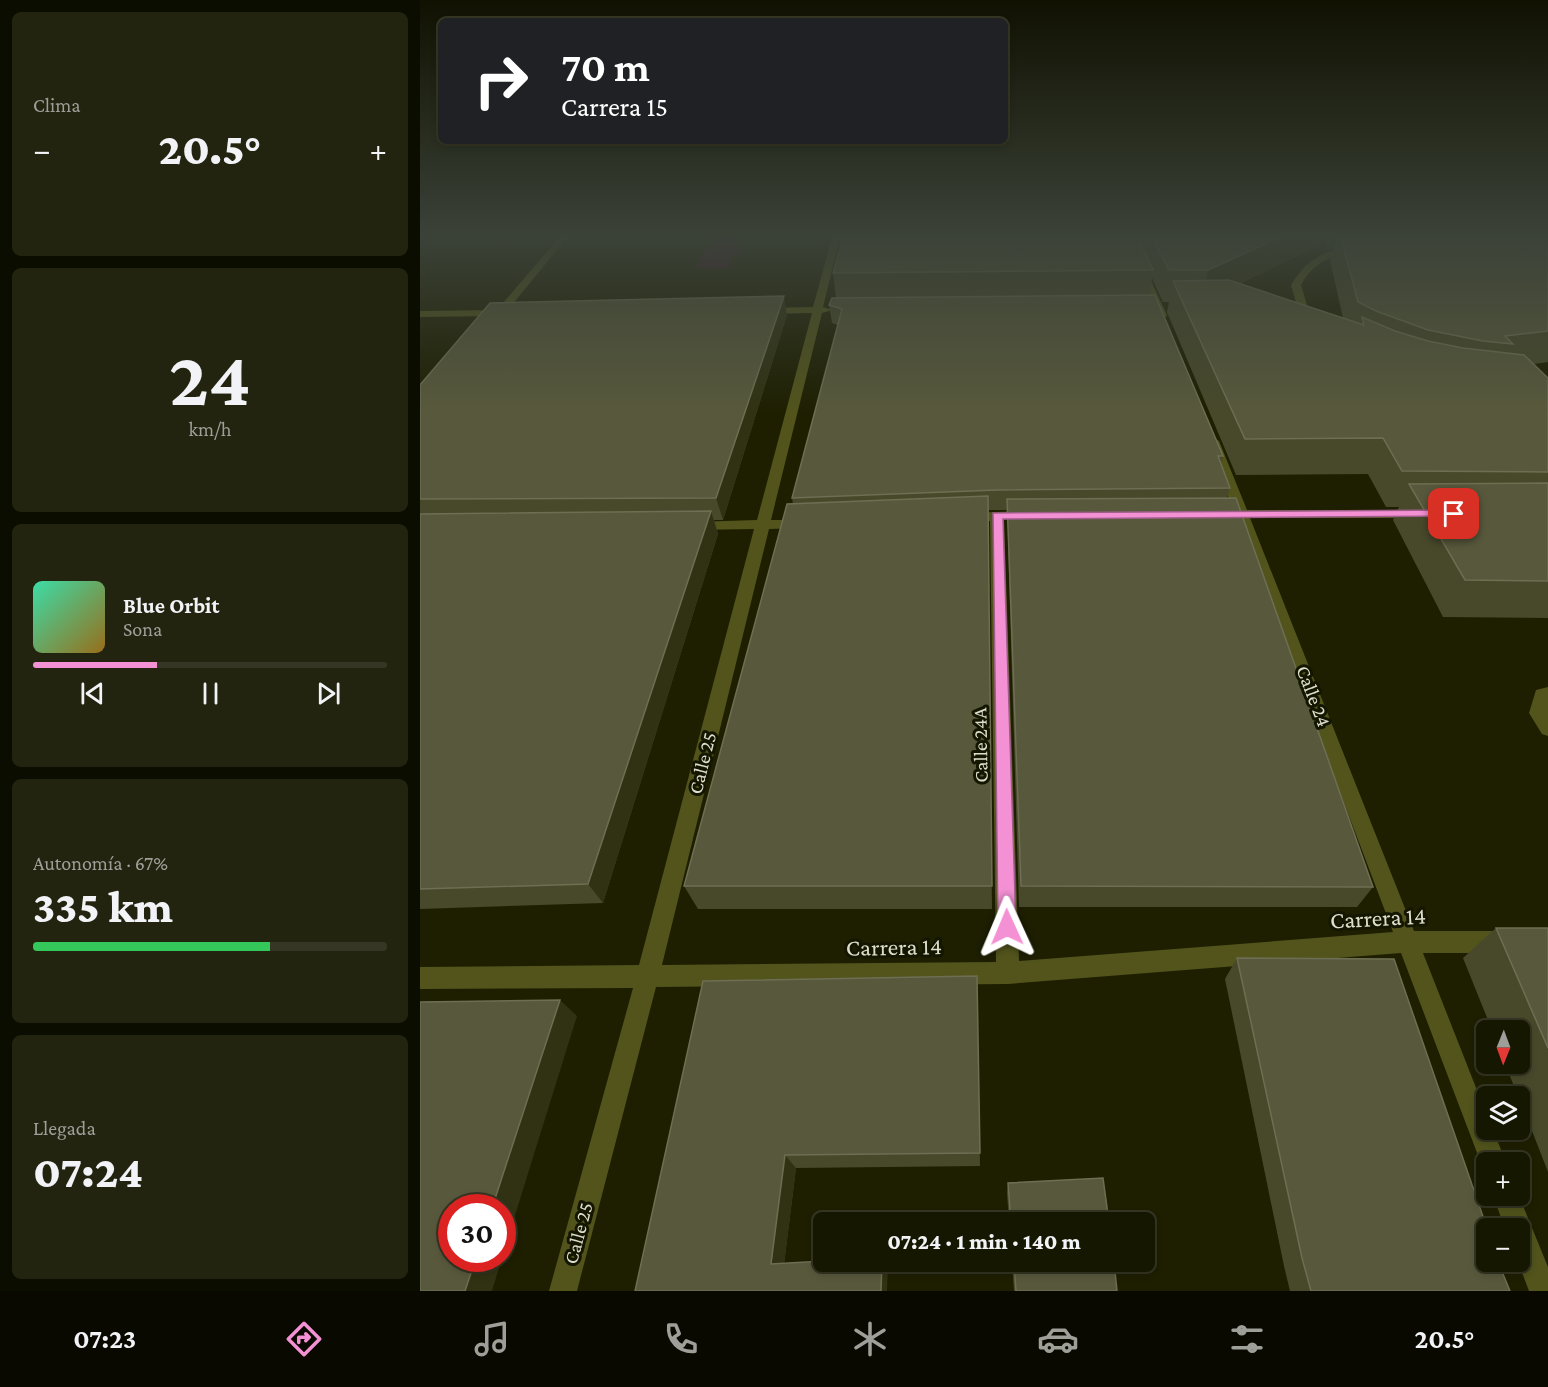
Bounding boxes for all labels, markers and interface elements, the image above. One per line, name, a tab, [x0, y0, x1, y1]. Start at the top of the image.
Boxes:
icon: right	[462, 42, 540, 120]
text: 70 m	[561, 43, 650, 90]
text: Carrera 15	[561, 92, 668, 122]
text: Clima	[33, 94, 81, 116]
text: 20.5°	[158, 124, 262, 174]
text: −	[33, 131, 50, 168]
text: +	[370, 131, 387, 168]
text: 24	[169, 335, 251, 422]
text: km/h	[188, 418, 232, 440]
pin	[1428, 488, 1479, 539]
icon: arrive	[1437, 497, 1470, 530]
text: Blue Orbit	[123, 593, 219, 618]
text: Sona	[123, 618, 162, 640]
street label: Calle 24	[1292, 662, 1336, 730]
icon: previous	[76, 677, 109, 710]
icon: pause	[194, 677, 227, 710]
icon: next	[312, 677, 345, 710]
street label: Calle 24A	[968, 707, 992, 783]
street label: Calle 25	[684, 730, 720, 796]
text: Autonomía · 67%	[33, 852, 168, 874]
text: 335 km	[33, 882, 173, 932]
position arrow	[975, 895, 1039, 959]
street label: Carrera 14	[1329, 902, 1427, 933]
street label: Carrera 14	[846, 932, 942, 961]
north arrow	[1476, 1020, 1530, 1074]
map controls	[1476, 1020, 1530, 1272]
button: layers	[1476, 1086, 1530, 1140]
text: Llegada	[33, 1117, 96, 1139]
text: 07:24	[33, 1147, 143, 1197]
button: +	[1476, 1152, 1530, 1206]
speed limit sign: 30	[438, 1194, 516, 1272]
street label: Calle 25	[559, 1200, 597, 1266]
button: −	[1476, 1218, 1530, 1272]
text: 07:24 · 1 min · 140 m	[887, 1229, 1081, 1254]
icon: directions	[283, 1318, 325, 1360]
icon: music	[471, 1318, 513, 1360]
icon: phone	[660, 1318, 702, 1360]
icon: climate	[849, 1318, 891, 1360]
icon: car	[1037, 1318, 1079, 1360]
icon: filters	[1226, 1318, 1268, 1360]
text: 07:23	[73, 1324, 136, 1354]
text: 20.5°	[1414, 1324, 1475, 1354]

